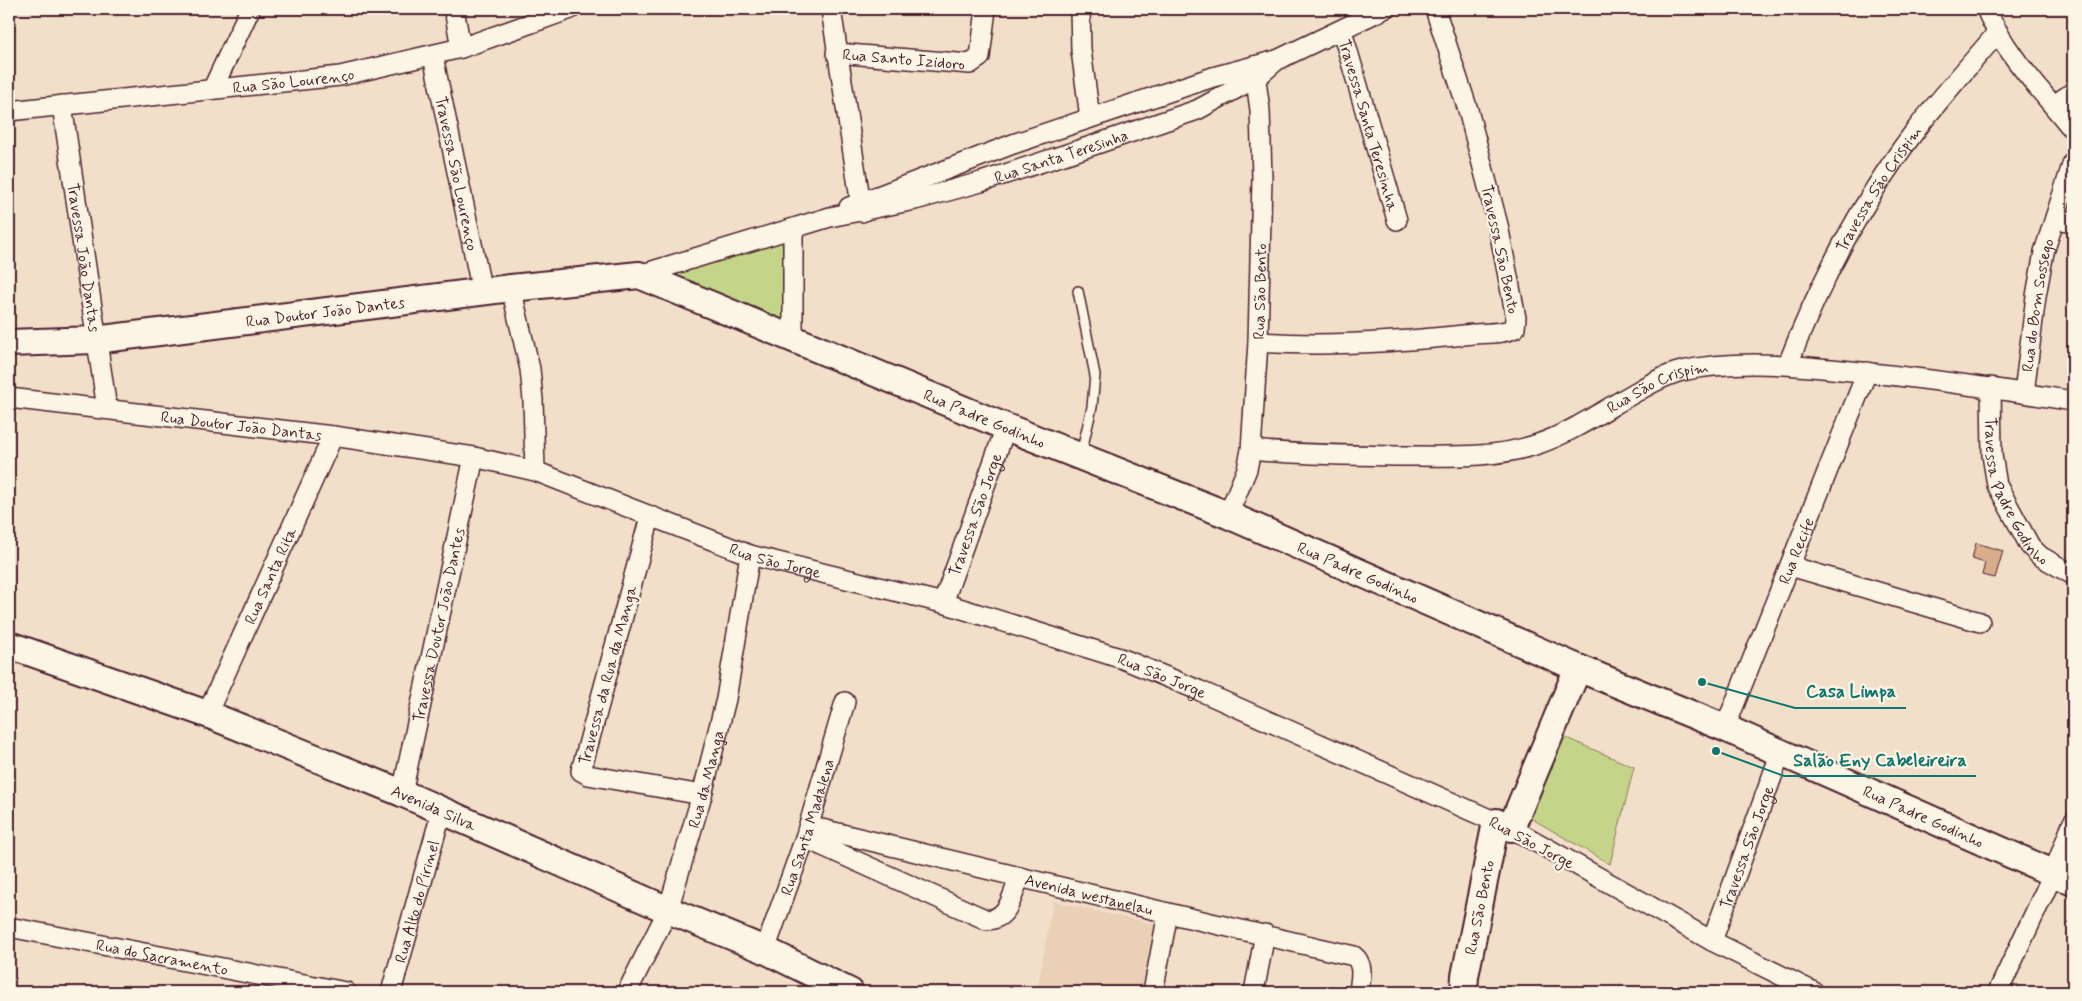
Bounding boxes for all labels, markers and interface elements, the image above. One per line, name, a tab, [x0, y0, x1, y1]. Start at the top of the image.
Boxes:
street label: Travessa Santa Teresinha	[1333, 37, 1403, 214]
street label: Rua Santo Izidoro	[842, 45, 966, 76]
street label: Rua São Lourenço	[232, 64, 357, 99]
street label: Travessa São Lourenço	[430, 95, 482, 253]
street label: Travessa São Crispim	[1832, 122, 1927, 256]
street label: Rua Santa Teresinha	[992, 125, 1131, 189]
street label: Travessa João Dantas	[62, 182, 104, 334]
street label: Travessa São Bento	[1476, 183, 1523, 316]
street label: Rua do Bom Sossego	[2018, 236, 2060, 373]
street label: Rua São Bento	[1249, 243, 1272, 340]
street label: Rua Doutor João Dantes	[245, 292, 406, 333]
street label: Rua São Crispim	[1603, 358, 1710, 419]
street label: Rua Padre Godinho	[920, 385, 1048, 454]
street label: Rua Doutor João Dantas	[159, 407, 323, 447]
street label: Travessa Padre Godinho	[1979, 417, 2051, 570]
street label: Travessa São Jorge	[944, 450, 1008, 580]
street label: Rua Recife	[1774, 515, 1820, 588]
street label: Rua Santa Rita	[240, 524, 302, 628]
street label: Travessa Doutor João Dantes	[408, 526, 471, 724]
street label: Rua Padre Godinho	[1294, 538, 1421, 609]
street label: Rua São Jorge	[726, 539, 823, 584]
street label: Travessa da Rua da Manga	[574, 583, 643, 767]
street label: Rua São Jorge	[1114, 649, 1210, 705]
callout: Casa Limpa	[1795, 675, 1906, 708]
text: Casa Limpa	[1806, 680, 1896, 704]
street label: Rua da Manga	[684, 728, 730, 831]
callout: Salão Eny Cabeleireira	[1784, 743, 1976, 776]
text: Salão Eny Cabeleireira	[1793, 749, 1967, 773]
street label: Rua Santa Madalena	[776, 756, 840, 899]
street label: Avenida Silva	[388, 781, 480, 837]
street label: Rua Padre Godinho	[1859, 781, 1987, 853]
street label: Travessa São Jorge	[1716, 783, 1780, 912]
street label: Rua São Jorge	[1484, 812, 1578, 876]
street label: Rua Alto do Pirinel	[391, 838, 445, 966]
street label: Rua São Bento	[1460, 859, 1500, 957]
street label: Avenida westanelau	[1022, 870, 1155, 921]
street label: Rua do Sacramento	[94, 935, 230, 981]

